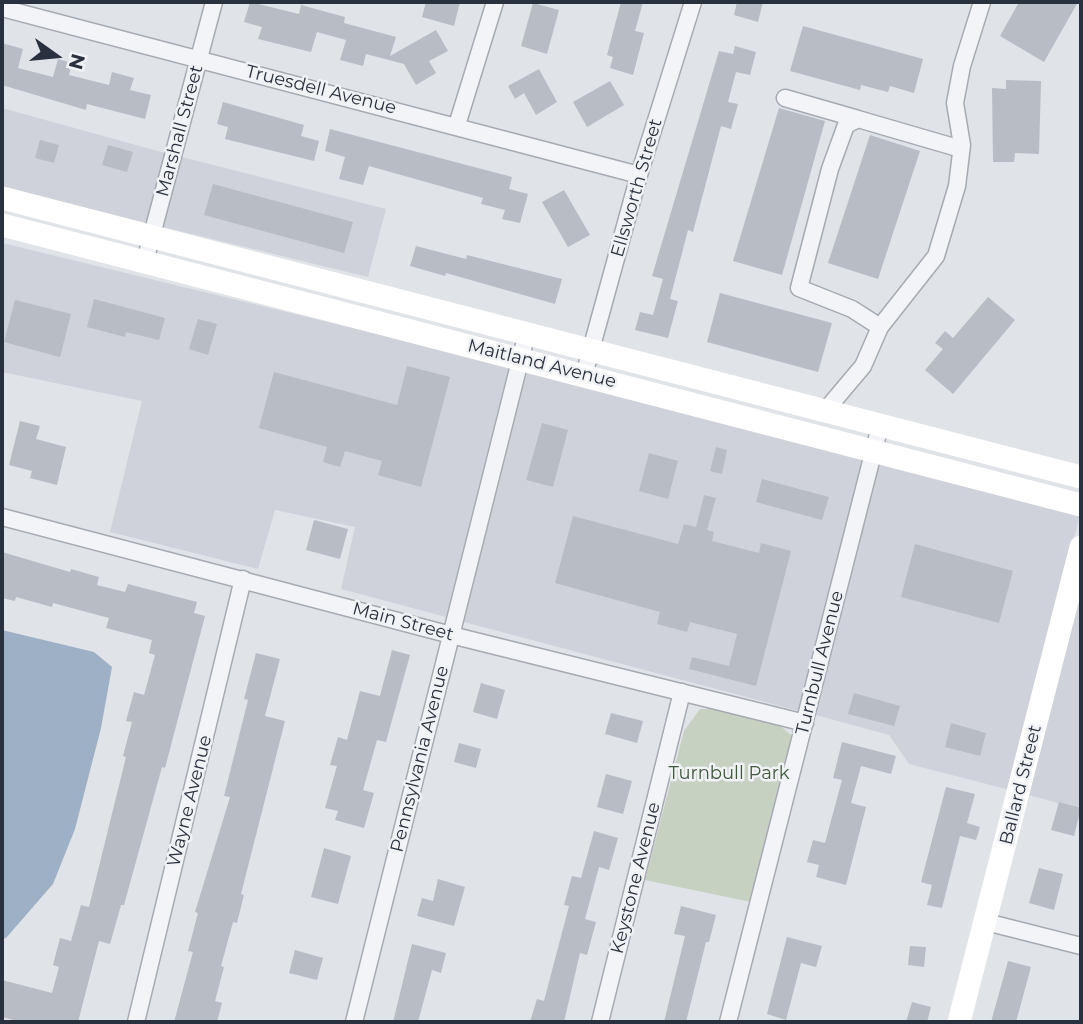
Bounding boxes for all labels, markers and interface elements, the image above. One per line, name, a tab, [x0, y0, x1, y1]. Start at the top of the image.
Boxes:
north arrow	[21, 21, 91, 91]
text: N	[64, 51, 90, 72]
street label: Truesdell Avenue	[243, 61, 399, 119]
street label: Marshall Street	[152, 63, 208, 199]
street label: Ellsworth Street	[607, 116, 667, 260]
street label: Maitland Avenue	[466, 335, 618, 393]
street label: Turnbull Avenue	[792, 589, 848, 737]
street label: Main Street	[350, 598, 456, 646]
street label: Pennsylvania Avenue	[386, 663, 454, 855]
street label: Ballard Street	[996, 723, 1046, 847]
street label: Wayne Avenue	[163, 733, 217, 869]
park label: Turnbull Park	[668, 763, 790, 785]
street label: Keystone Avenue	[607, 800, 665, 956]

